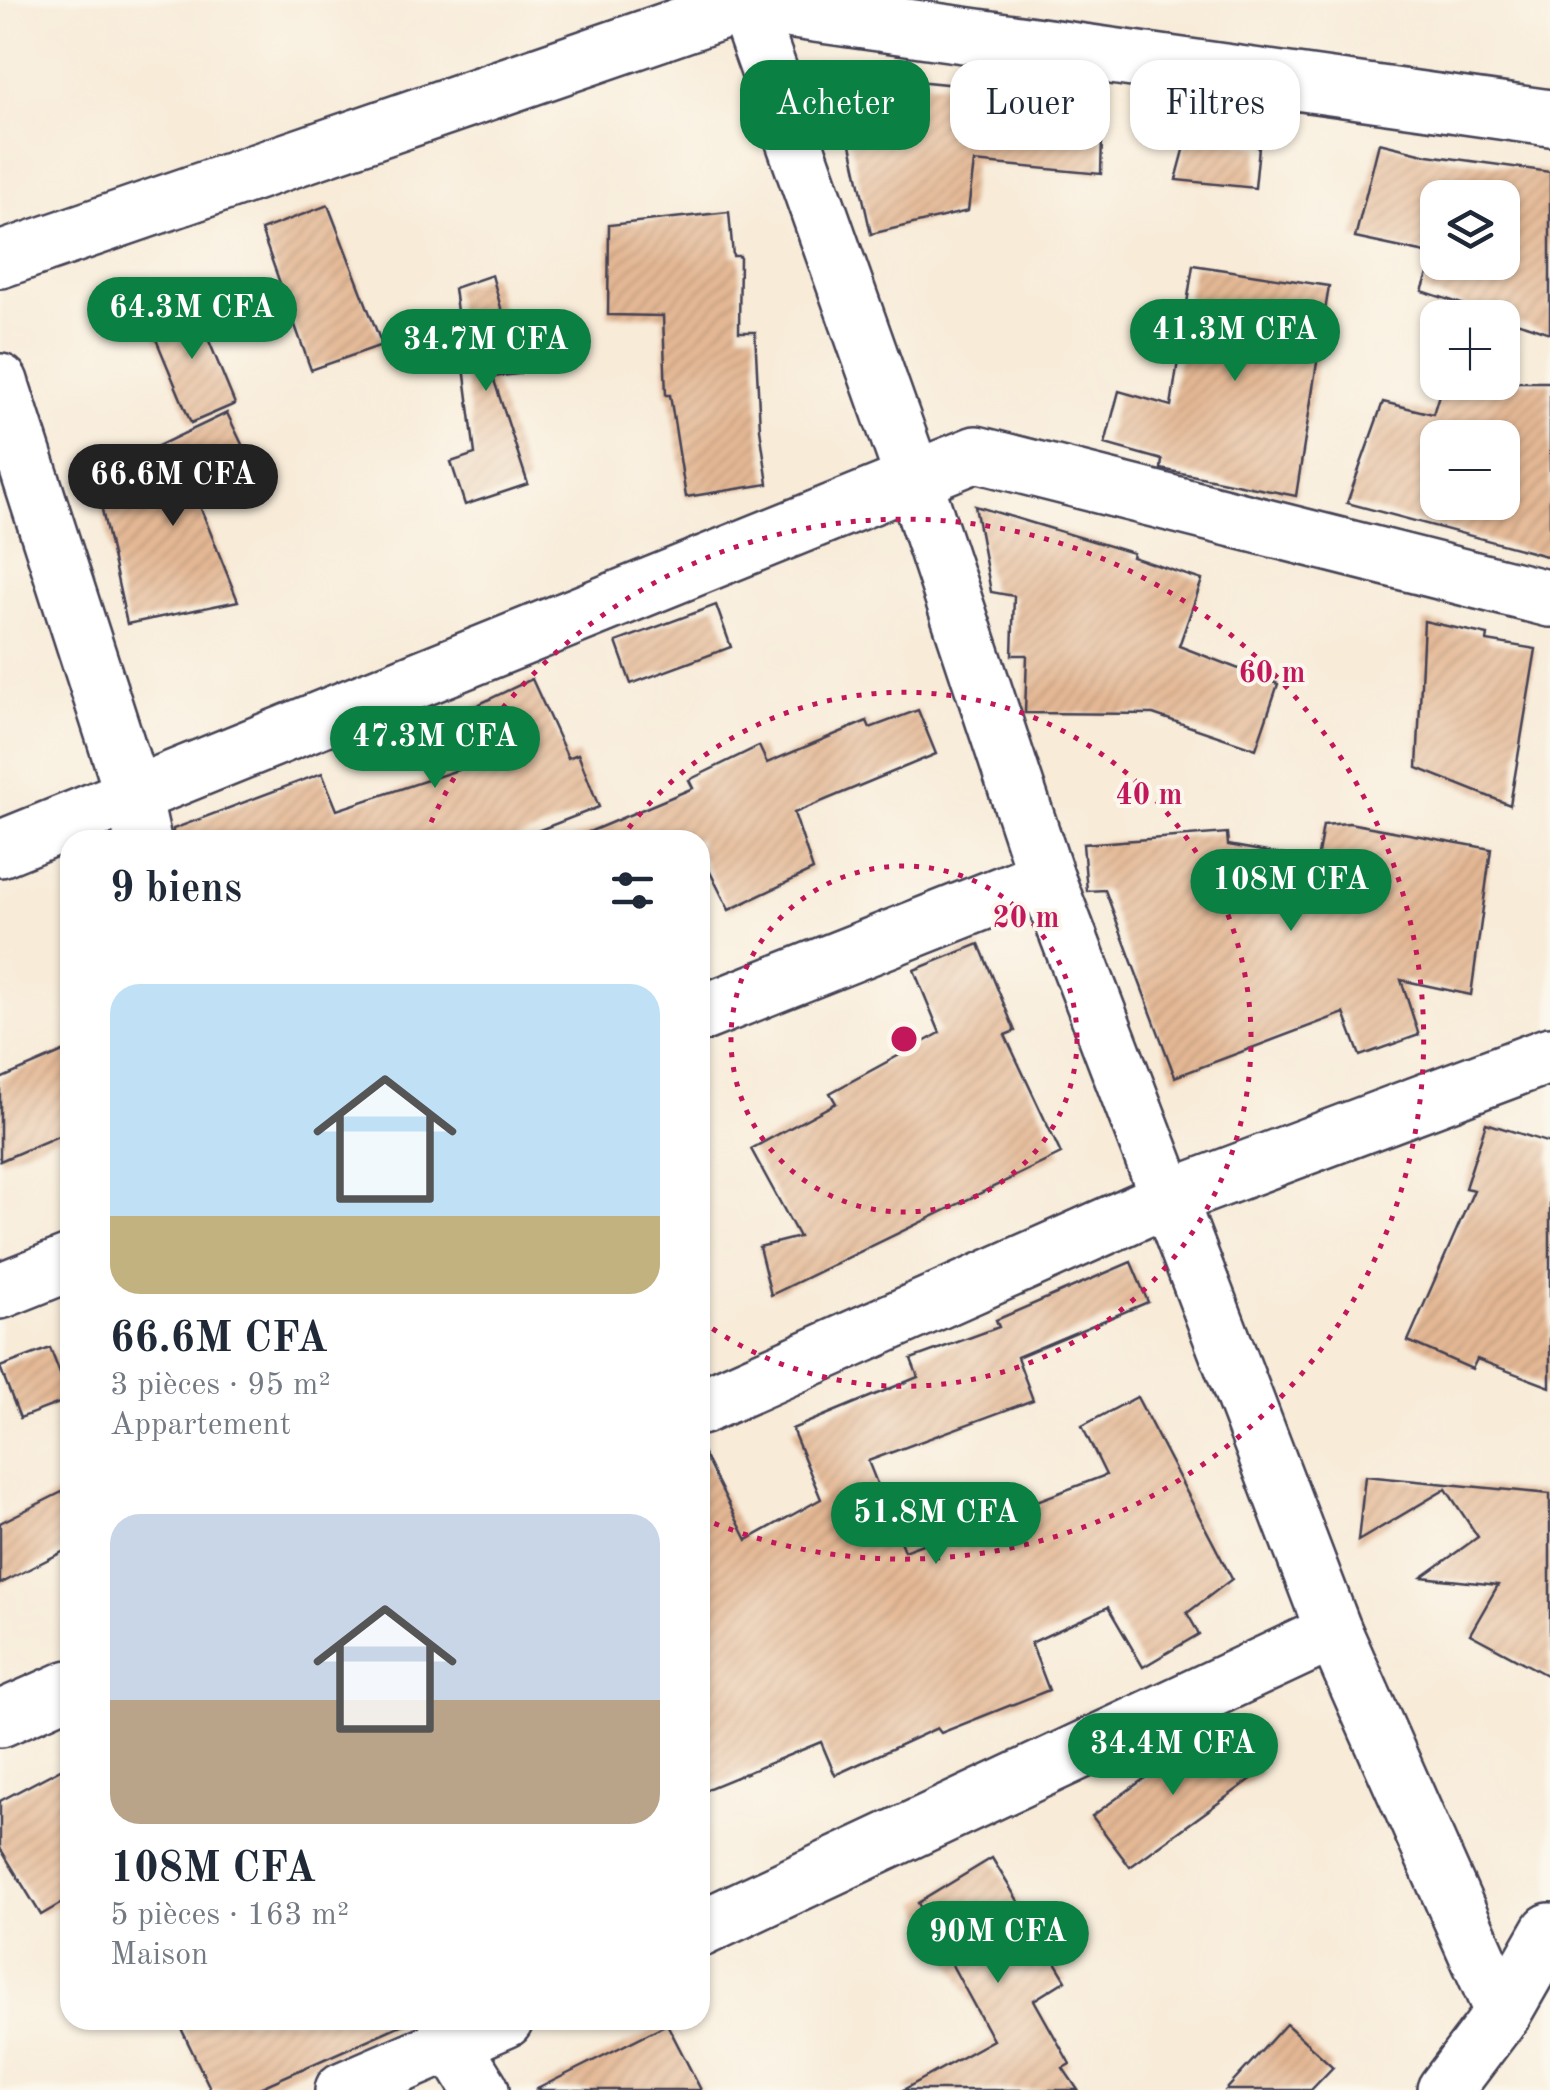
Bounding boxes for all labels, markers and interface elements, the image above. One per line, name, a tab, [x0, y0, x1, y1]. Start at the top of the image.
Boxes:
chip: Acheter	[740, 60, 930, 150]
chip: Louer	[950, 60, 1110, 150]
chip: Filtres	[1130, 60, 1300, 150]
map controls	[1420, 180, 1520, 520]
button: layers	[1420, 180, 1520, 280]
pin: 64.3M CFA	[78, 277, 306, 362]
text: 64.3M CFA	[109, 293, 275, 325]
pin: 41.3M CFA	[1121, 299, 1349, 384]
button: +	[1420, 300, 1520, 400]
pin: 34.7M CFA	[372, 309, 600, 394]
text: 41.3M CFA	[1152, 315, 1318, 347]
text: 34.7M CFA	[403, 325, 569, 357]
button: −	[1420, 420, 1520, 520]
pin: 66.6M CFA	[59, 444, 287, 529]
text: 66.6M CFA	[90, 460, 256, 492]
text: 60 m	[1238, 659, 1306, 689]
pin: 47.3M CFA	[321, 706, 549, 791]
text: 47.3M CFA	[352, 722, 518, 754]
text: 40 m	[1115, 781, 1183, 811]
pin: 108M CFA	[1188, 849, 1394, 934]
icon: filters	[605, 863, 660, 918]
text: 108M CFA	[1213, 865, 1370, 897]
text: 9 biens	[110, 869, 242, 911]
text: 20 m	[992, 904, 1060, 934]
centre of rings	[886, 1021, 922, 1057]
icon: home	[295, 1049, 475, 1229]
text: 66.6M CFA	[110, 1319, 328, 1361]
text: 3 pièces · 95 m²	[110, 1370, 331, 1402]
text: Appartement	[110, 1410, 291, 1442]
pin: 51.8M CFA	[822, 1482, 1050, 1567]
text: 51.8M CFA	[853, 1498, 1019, 1530]
icon: home	[295, 1579, 475, 1759]
pin: 34.4M CFA	[1059, 1713, 1287, 1798]
text: 34.4M CFA	[1090, 1729, 1256, 1761]
text: 108M CFA	[110, 1849, 316, 1891]
text: 5 pièces · 163 m²	[110, 1900, 349, 1932]
pin: 90M CFA	[906, 1901, 1090, 1986]
text: 90M CFA	[929, 1917, 1067, 1949]
text: Maison	[110, 1940, 208, 1972]

